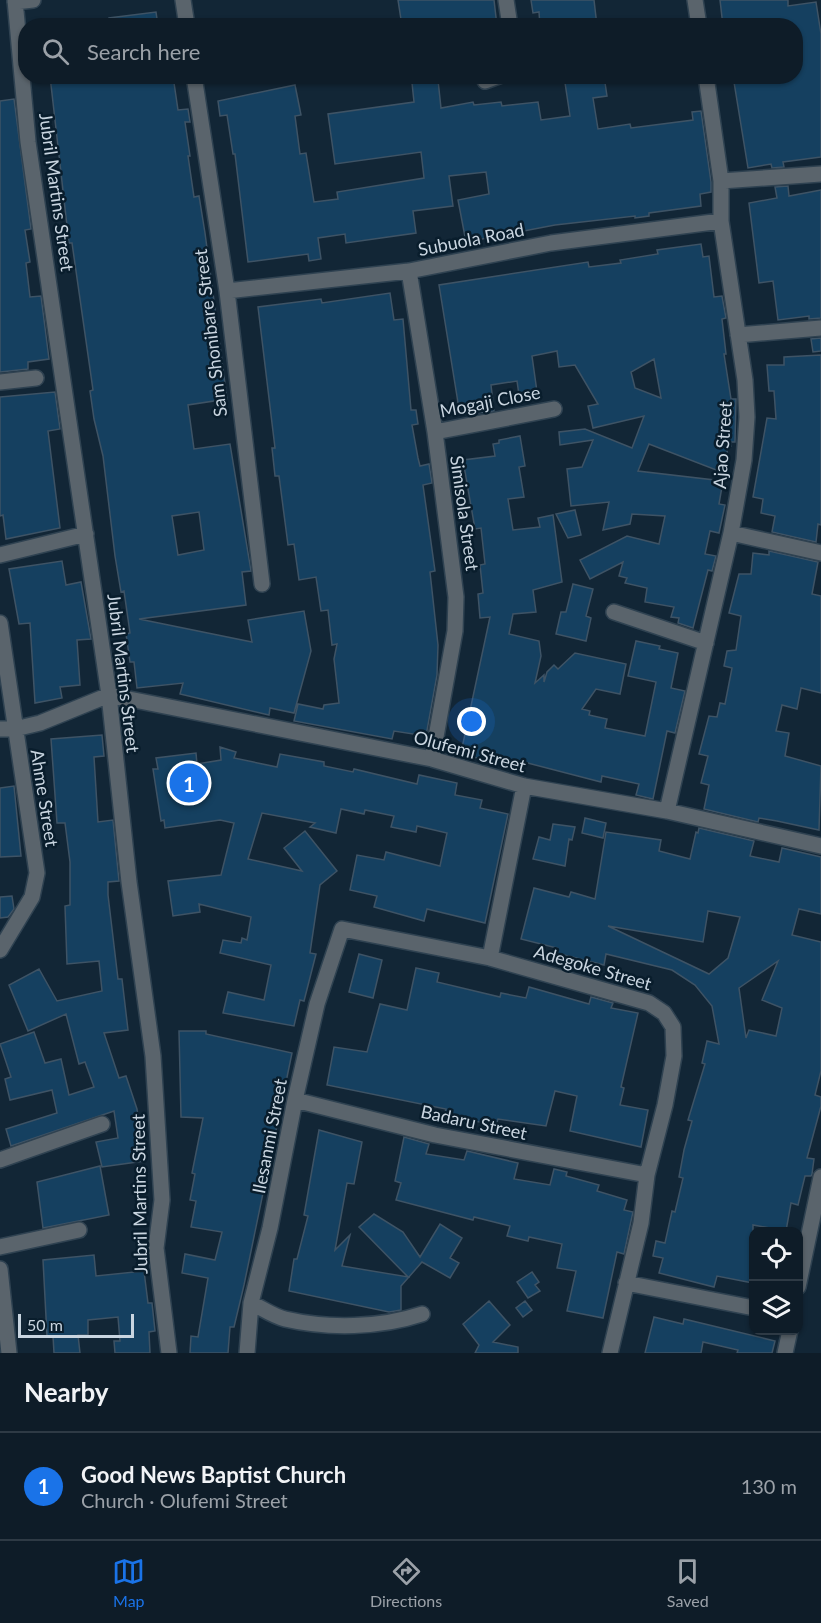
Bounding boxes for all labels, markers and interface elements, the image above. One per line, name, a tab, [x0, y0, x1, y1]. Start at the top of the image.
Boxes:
search box	[18, 18, 803, 84]
icon: search	[39, 35, 72, 68]
text: Search here	[87, 38, 200, 65]
street label: Jubril Martins Street	[35, 111, 79, 273]
street label: Subuola Road	[416, 218, 526, 260]
street label: Sam Shonibare Street	[189, 247, 231, 418]
street label: Mogaji Close	[438, 380, 542, 422]
street label: Ajao Street	[708, 400, 736, 489]
street label: Simisola Street	[446, 454, 484, 573]
street label: Jubril Martins Street	[103, 592, 145, 754]
your location	[457, 707, 486, 736]
street label: Olufemi Street	[412, 725, 529, 777]
street label: Ahme Street	[26, 748, 64, 849]
pin: 1	[170, 760, 208, 806]
street label: Adegoke Street	[532, 940, 655, 994]
street label: Ilesanmi Street	[247, 1076, 291, 1195]
street label: Badaru Street	[419, 1100, 530, 1144]
street label: Jubril Martins Street	[127, 1113, 151, 1274]
map controls	[749, 1227, 803, 1335]
button: locate	[749, 1227, 803, 1281]
button: layers	[749, 1281, 803, 1335]
scale bar	[18, 1311, 134, 1338]
text: 50 m	[27, 1315, 63, 1334]
text: Nearby	[24, 1376, 109, 1408]
text: Good News Baptist Church	[81, 1461, 346, 1488]
text: 1	[38, 1474, 49, 1498]
text: 130 m	[741, 1474, 797, 1498]
text: Church · Olufemi Street	[81, 1488, 288, 1512]
tab: Map	[112, 1555, 145, 1610]
tab: Directions	[370, 1555, 442, 1610]
tab: Saved	[667, 1555, 709, 1610]

